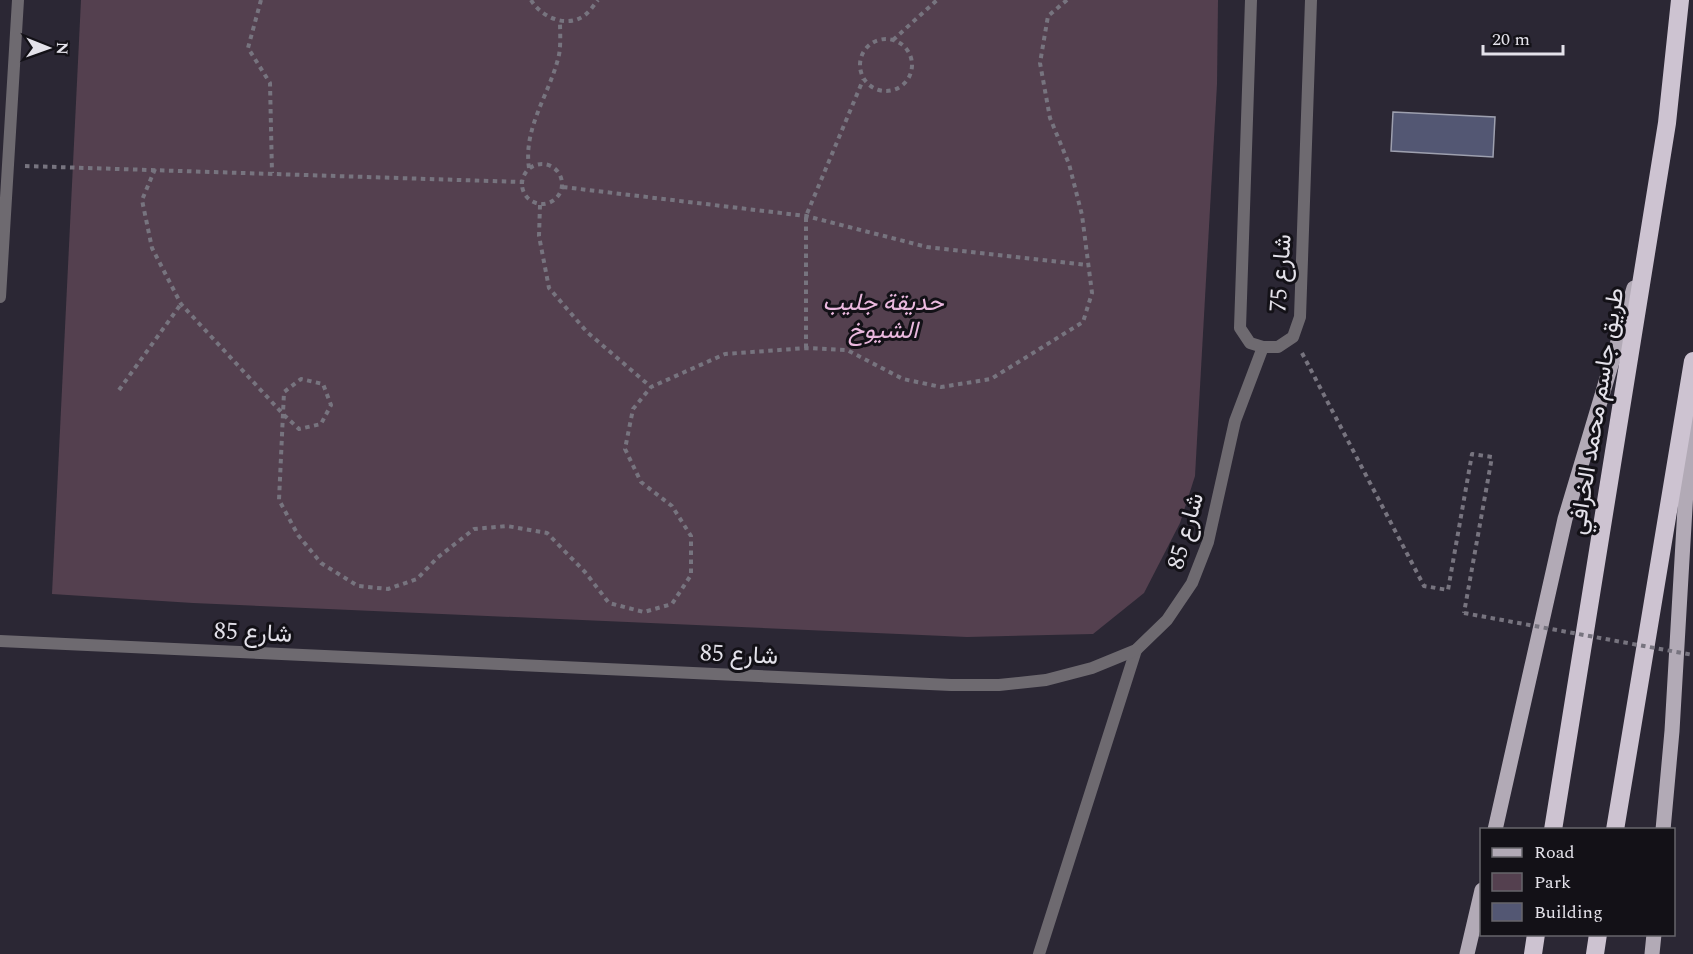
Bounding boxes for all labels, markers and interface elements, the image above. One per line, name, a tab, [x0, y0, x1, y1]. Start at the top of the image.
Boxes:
north arrow	[18, 18, 78, 78]
scale bar	[1483, 18, 1562, 56]
text: 20 m	[1492, 26, 1530, 53]
text: N	[50, 42, 74, 55]
street label: شارع 75	[1260, 233, 1302, 313]
park label: حديقة جليب الشيوخ	[822, 285, 944, 349]
street label: طريق جاسم محمد الخرافي	[1560, 285, 1634, 537]
street label: شارع 85	[1158, 489, 1214, 574]
street label: شارع 85	[213, 613, 293, 653]
street label: شارع 85	[699, 635, 779, 675]
legend	[1480, 828, 1675, 936]
text: Road	[1534, 839, 1575, 866]
text: Park	[1534, 869, 1571, 896]
text: Building	[1534, 899, 1603, 926]

